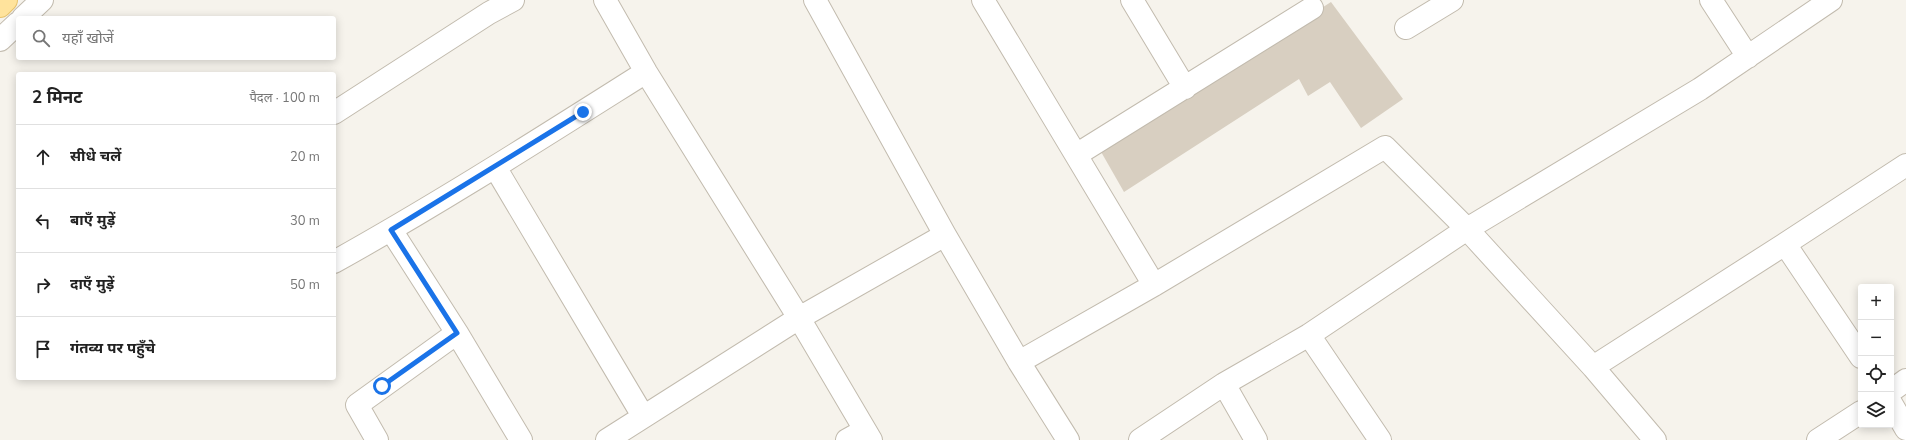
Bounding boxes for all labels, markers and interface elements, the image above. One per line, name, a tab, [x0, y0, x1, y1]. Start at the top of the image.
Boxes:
search box	[16, 16, 336, 60]
icon: search	[30, 27, 52, 49]
text: यहाँ खोजें	[62, 28, 114, 48]
text: 2 मिनट	[32, 86, 82, 109]
text: पैदल · 100 m	[249, 89, 320, 107]
route end	[574, 103, 592, 121]
icon: ahead	[32, 146, 54, 168]
text: सीधे चलें	[70, 146, 121, 166]
text: 20 m	[290, 148, 320, 166]
icon: left	[32, 210, 54, 232]
text: बाएँ मुड़ें	[70, 210, 115, 230]
text: 30 m	[290, 212, 320, 230]
icon: right	[32, 274, 54, 296]
text: दाएँ मुड़ें	[70, 274, 114, 294]
text: 50 m	[290, 276, 320, 294]
map controls	[1858, 284, 1894, 428]
button: +	[1858, 284, 1894, 320]
button: −	[1858, 320, 1894, 356]
icon: arrive	[32, 338, 54, 360]
text: गंतव्य पर पहुँचे	[70, 338, 155, 358]
button: locate	[1858, 356, 1894, 392]
route start	[373, 377, 391, 395]
button: layers	[1858, 392, 1894, 428]

